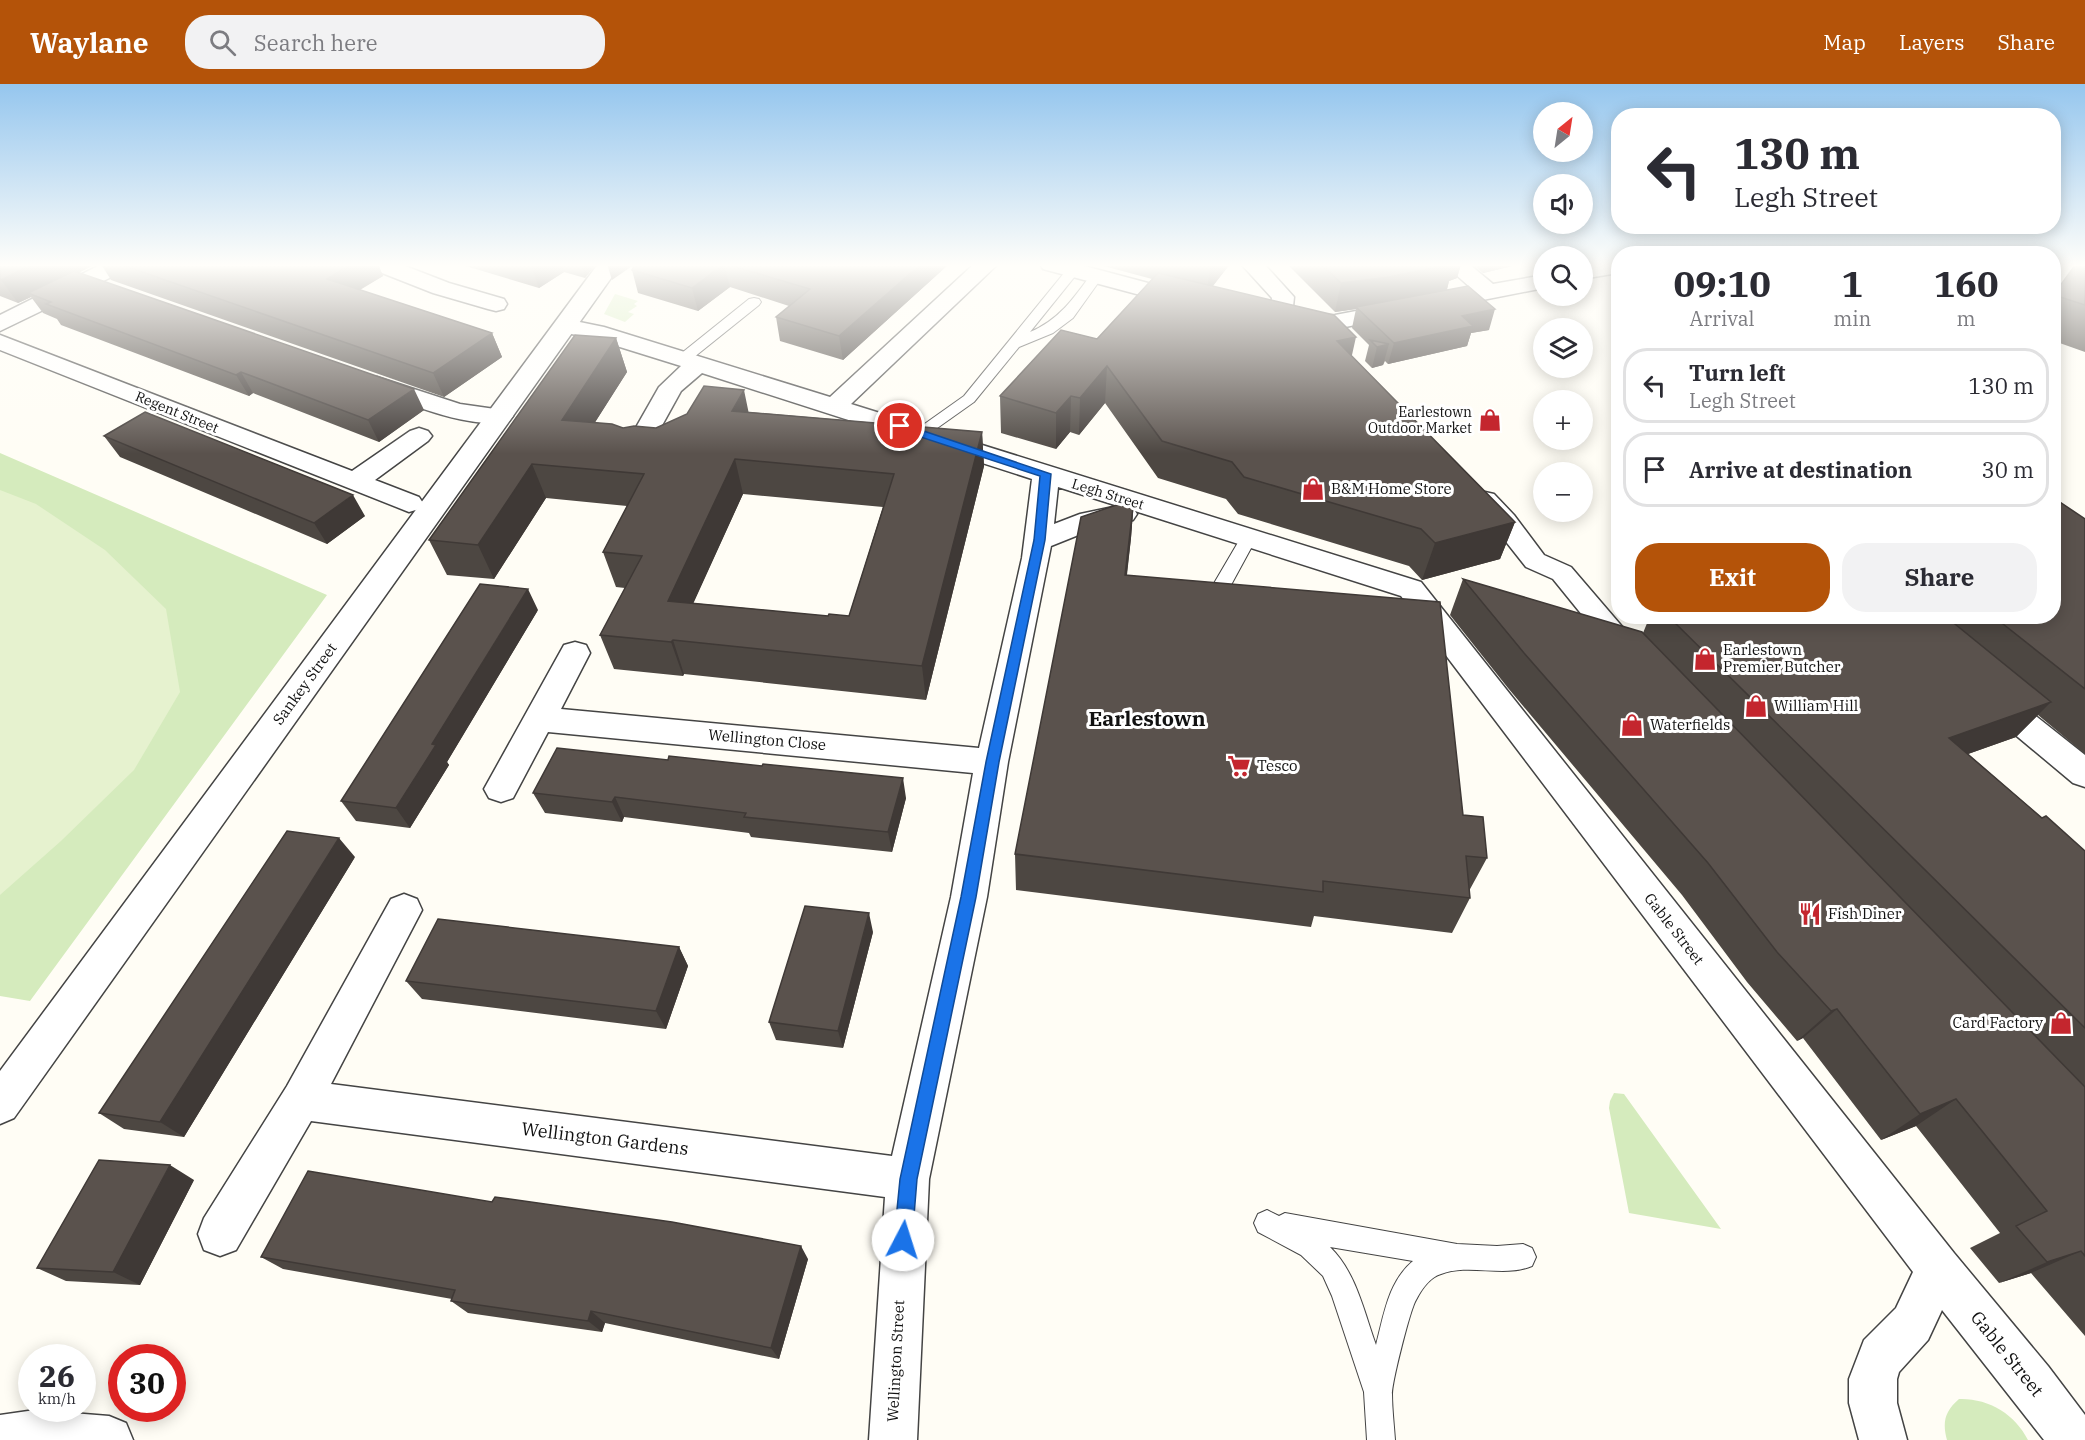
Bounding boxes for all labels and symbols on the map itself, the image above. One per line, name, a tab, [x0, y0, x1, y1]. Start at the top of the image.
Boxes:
north arrow	[1533, 102, 1593, 162]
street label: Regent Street	[133, 387, 221, 437]
pin	[874, 400, 925, 451]
place label: Earlestown Outdoor Market	[1368, 403, 1472, 437]
shop icon: Earlestown Outdoor Market	[1477, 407, 1503, 433]
street label: Legh Street	[1070, 474, 1146, 514]
shop icon: B&M Home Store	[1300, 476, 1326, 502]
place label: B&M Home Store	[1331, 479, 1451, 498]
street label: Sankey Street	[268, 639, 341, 728]
place label: Earlestown Premier Butcher	[1723, 640, 1841, 676]
shop icon: Earlestown Premier Butcher	[1692, 646, 1718, 672]
shop icon: William Hill	[1743, 693, 1769, 719]
place label: William Hill	[1774, 696, 1858, 715]
district label: Earlestown	[1088, 704, 1206, 732]
shop icon: Waterfields	[1619, 712, 1645, 738]
place label: Waterfields	[1650, 715, 1730, 734]
street label: Wellington Close	[707, 725, 827, 754]
supermarket icon: Tesco	[1226, 753, 1252, 779]
place label: Tesco	[1257, 756, 1298, 775]
street label: Gable Street	[1640, 889, 1708, 968]
restaurant icon: Fish Diner	[1797, 901, 1823, 927]
place label: Fish Diner	[1828, 904, 1902, 923]
shop icon: Card Factory	[2048, 1010, 2074, 1036]
place label: Card Factory	[1952, 1013, 2043, 1032]
street label: Wellington Gardens	[520, 1117, 690, 1160]
position arrow	[871, 1208, 935, 1272]
street label: Wellington Street	[883, 1299, 908, 1423]
street label: Gable Street	[1966, 1306, 2049, 1401]
speed limit sign: 30	[108, 1344, 186, 1422]

